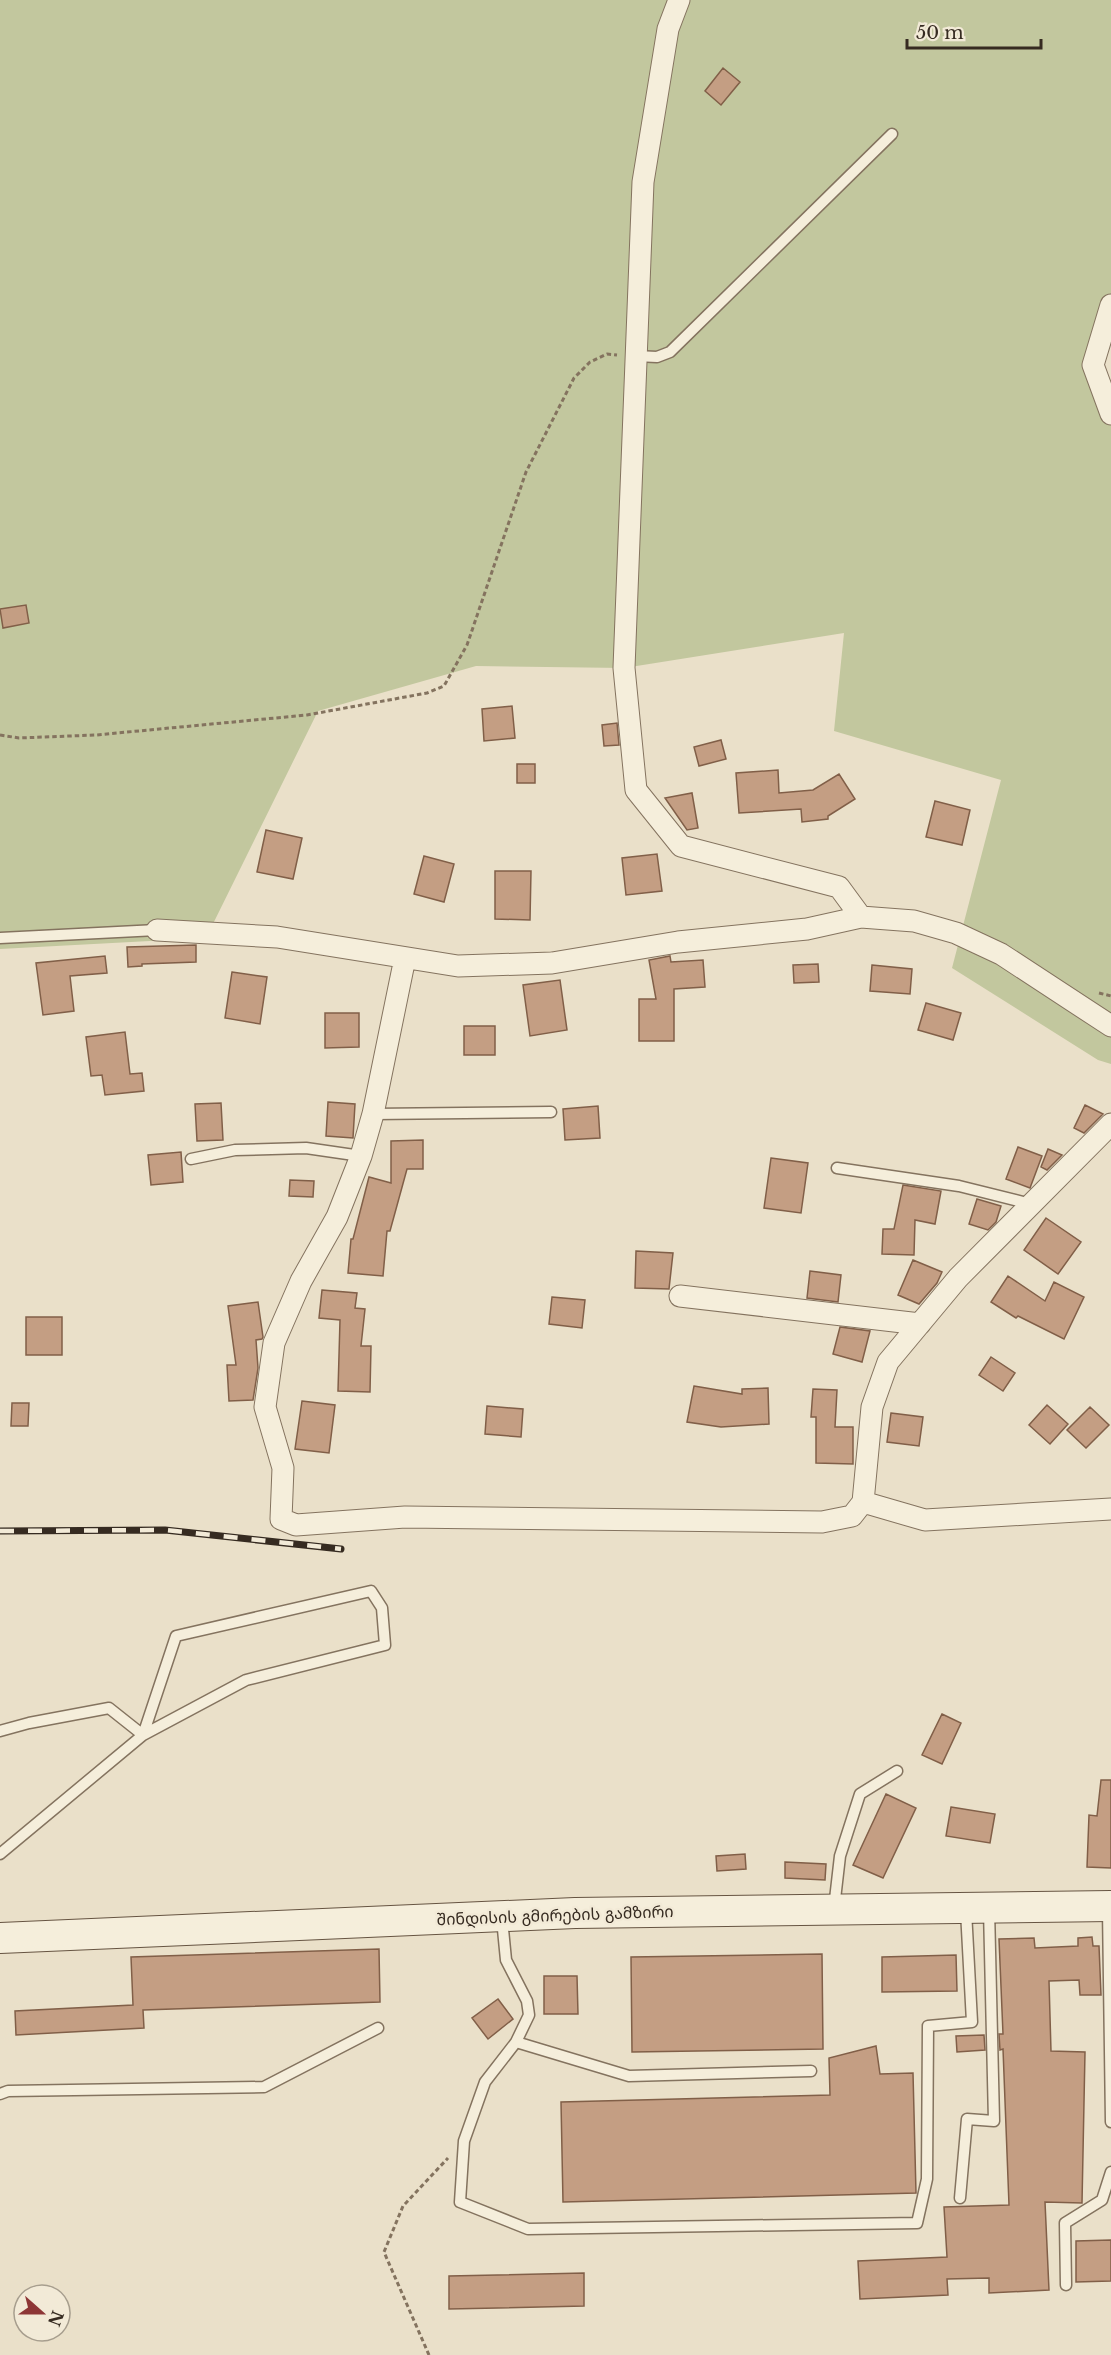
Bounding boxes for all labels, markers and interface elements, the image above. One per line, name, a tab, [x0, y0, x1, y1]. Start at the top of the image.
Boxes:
scale bar	[907, 12, 1040, 50]
text: 50 m	[916, 22, 964, 44]
street label: შინდისის გმირების გამზირი	[436, 1901, 674, 1930]
north arrow	[12, 2283, 72, 2343]
text: N	[44, 2308, 68, 2329]

